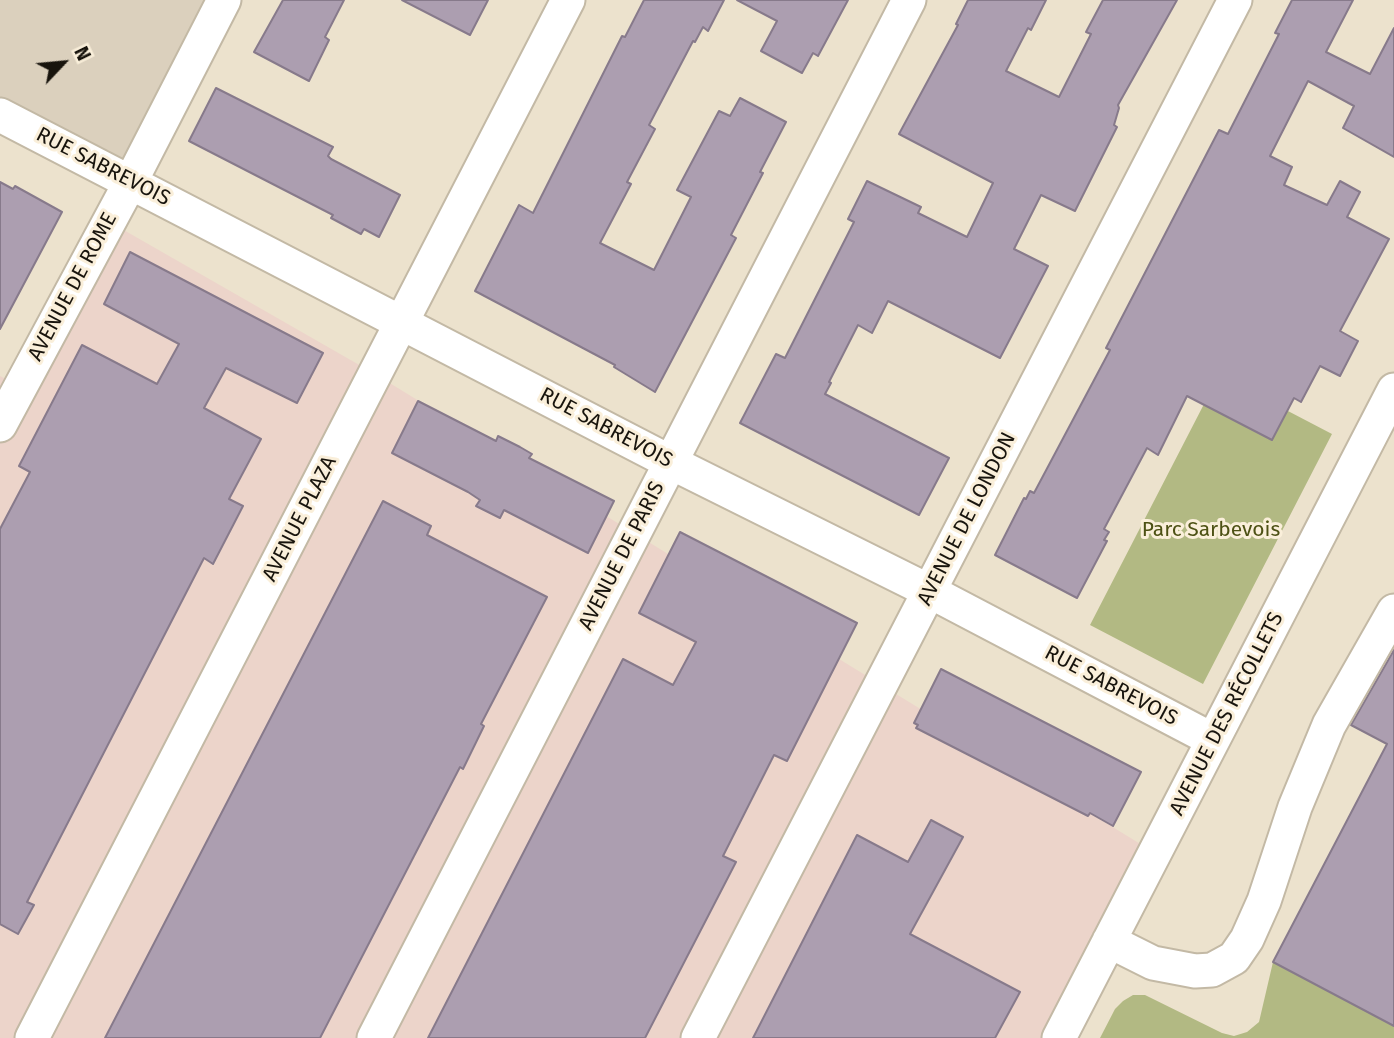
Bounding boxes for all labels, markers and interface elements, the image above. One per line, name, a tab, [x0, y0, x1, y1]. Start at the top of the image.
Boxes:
north arrow	[28, 28, 98, 98]
text: N	[69, 43, 95, 64]
street label: RUE SABREVOIS	[32, 122, 174, 212]
street label: AVENUE DE ROME	[23, 208, 123, 366]
street label: RUE SABREVOIS	[535, 382, 677, 474]
street label: AVENUE DE LONDON	[912, 428, 1022, 610]
street label: AVENUE PLAZA	[258, 452, 342, 586]
street label: AVENUE DE PARIS	[574, 478, 670, 634]
park label: Parc Sarbevois	[1142, 517, 1280, 543]
street label: AVENUE DES RÉCOLLETS	[1165, 608, 1289, 820]
street label: RUE SABREVOIS	[1040, 640, 1182, 732]

